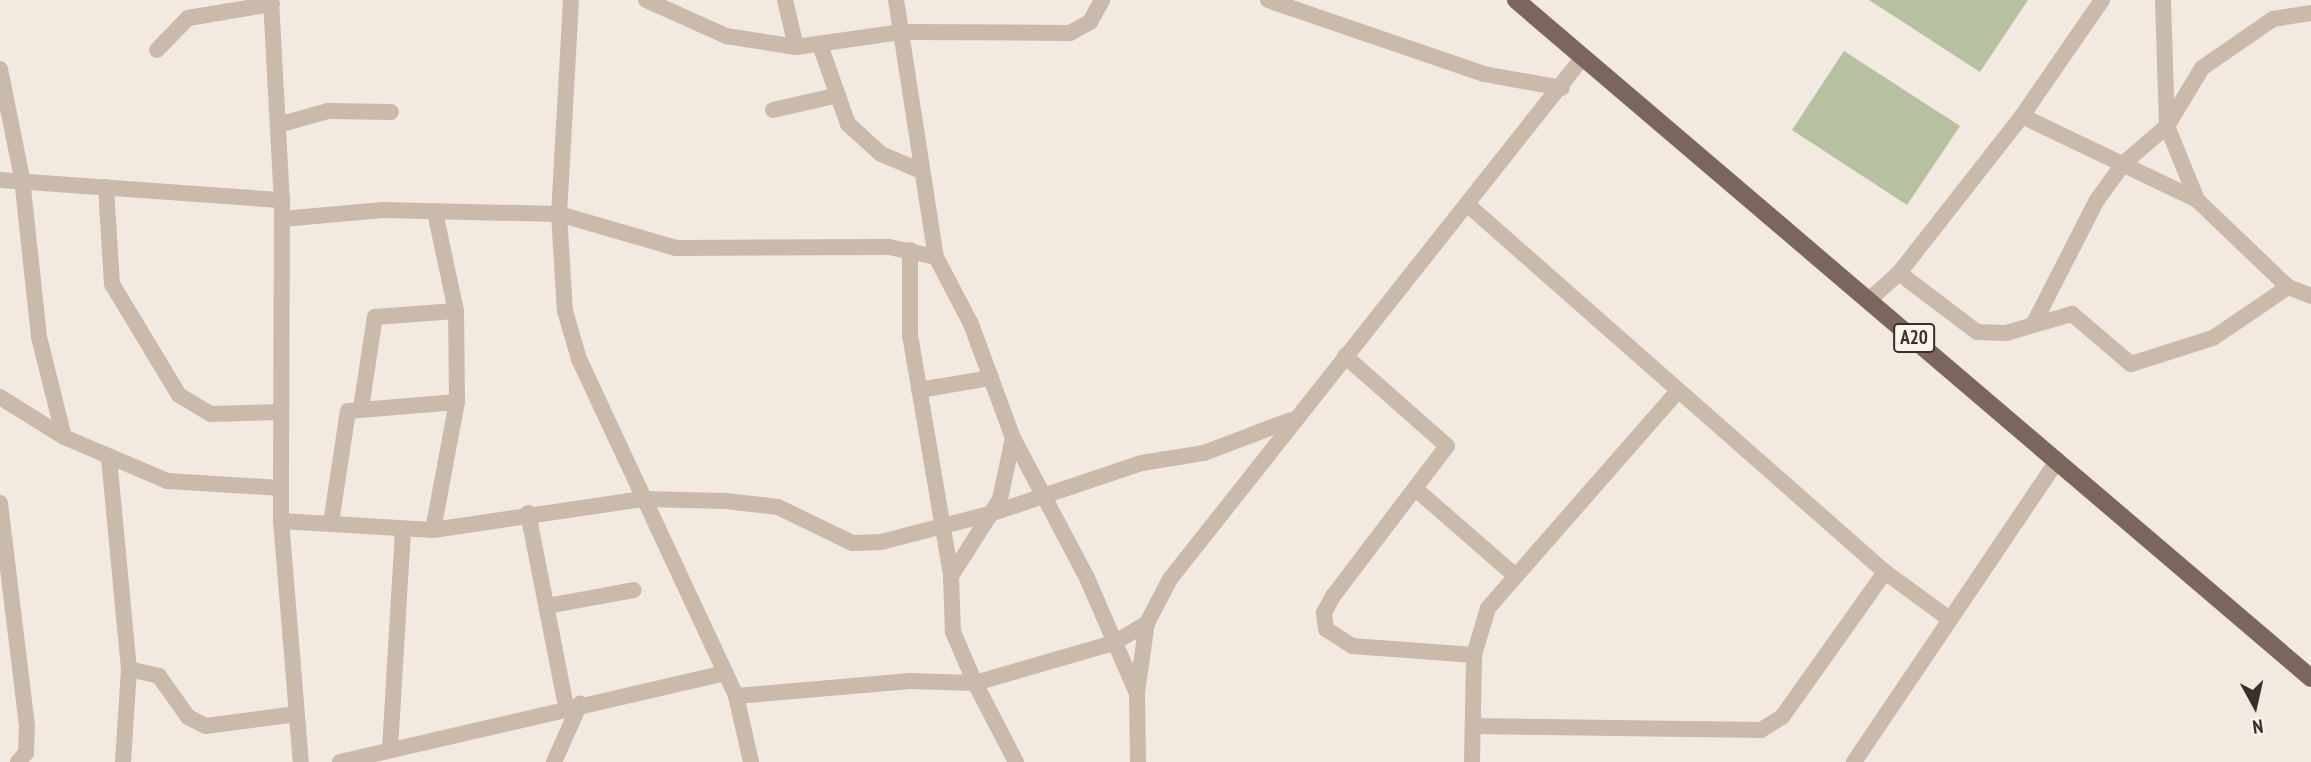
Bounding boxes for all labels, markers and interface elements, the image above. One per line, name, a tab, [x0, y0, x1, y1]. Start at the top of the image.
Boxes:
road number: A20	[1893, 322, 1935, 354]
north arrow	[2220, 671, 2290, 741]
text: N	[2251, 714, 2265, 739]

